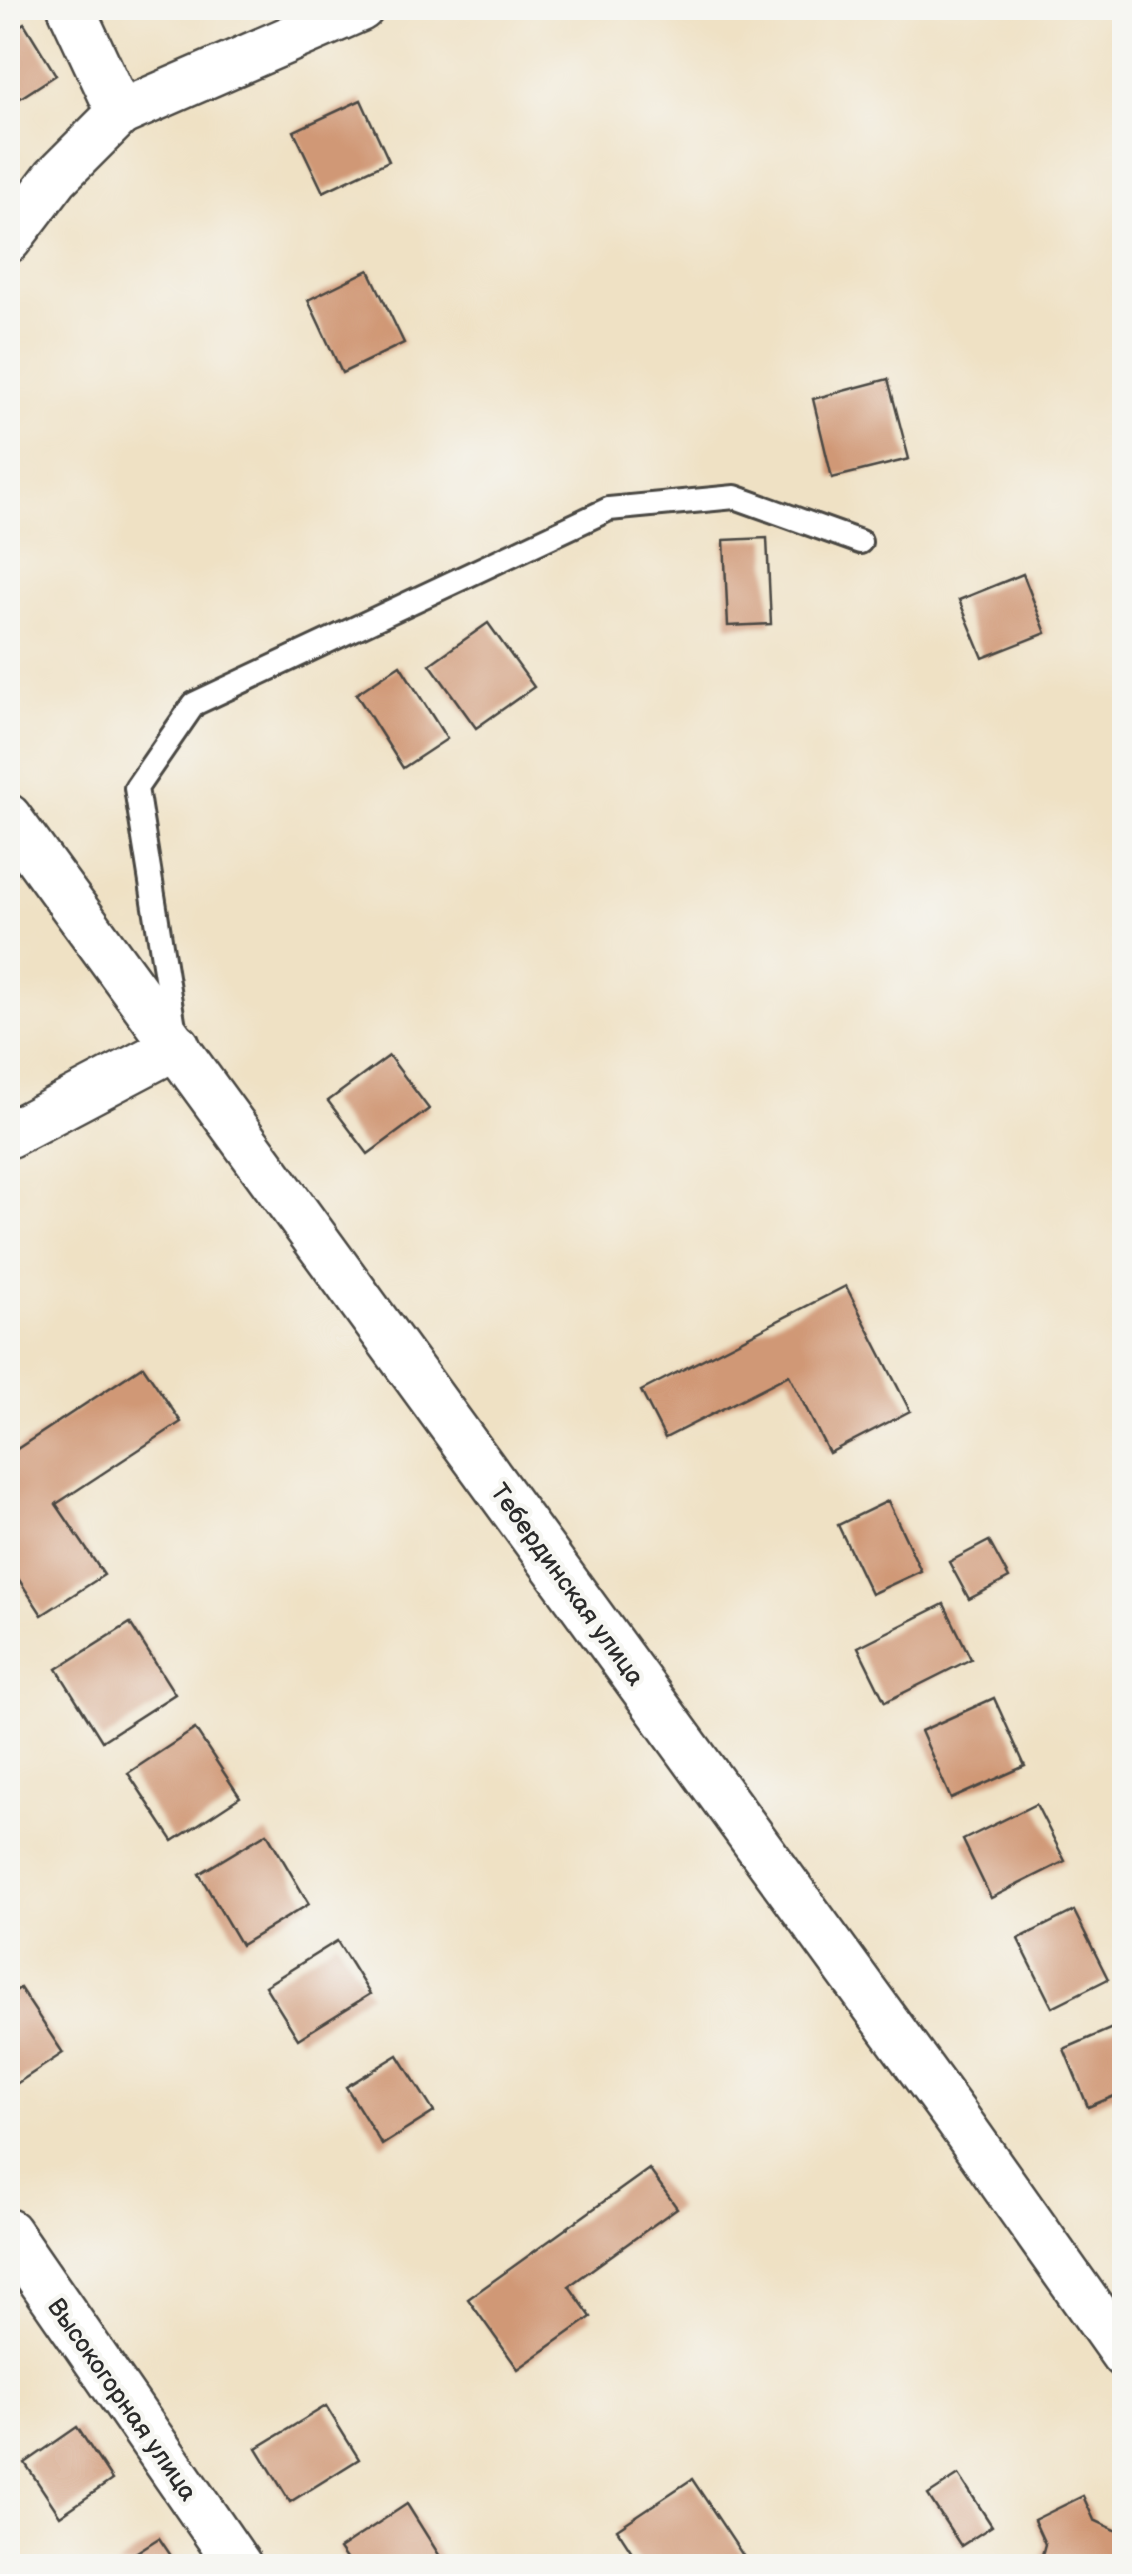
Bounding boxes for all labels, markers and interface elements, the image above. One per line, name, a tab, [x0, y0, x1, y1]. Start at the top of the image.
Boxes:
street label: Тебердинская улица	[483, 1478, 651, 1692]
street label: Высокогорная улица	[40, 2293, 203, 2507]

